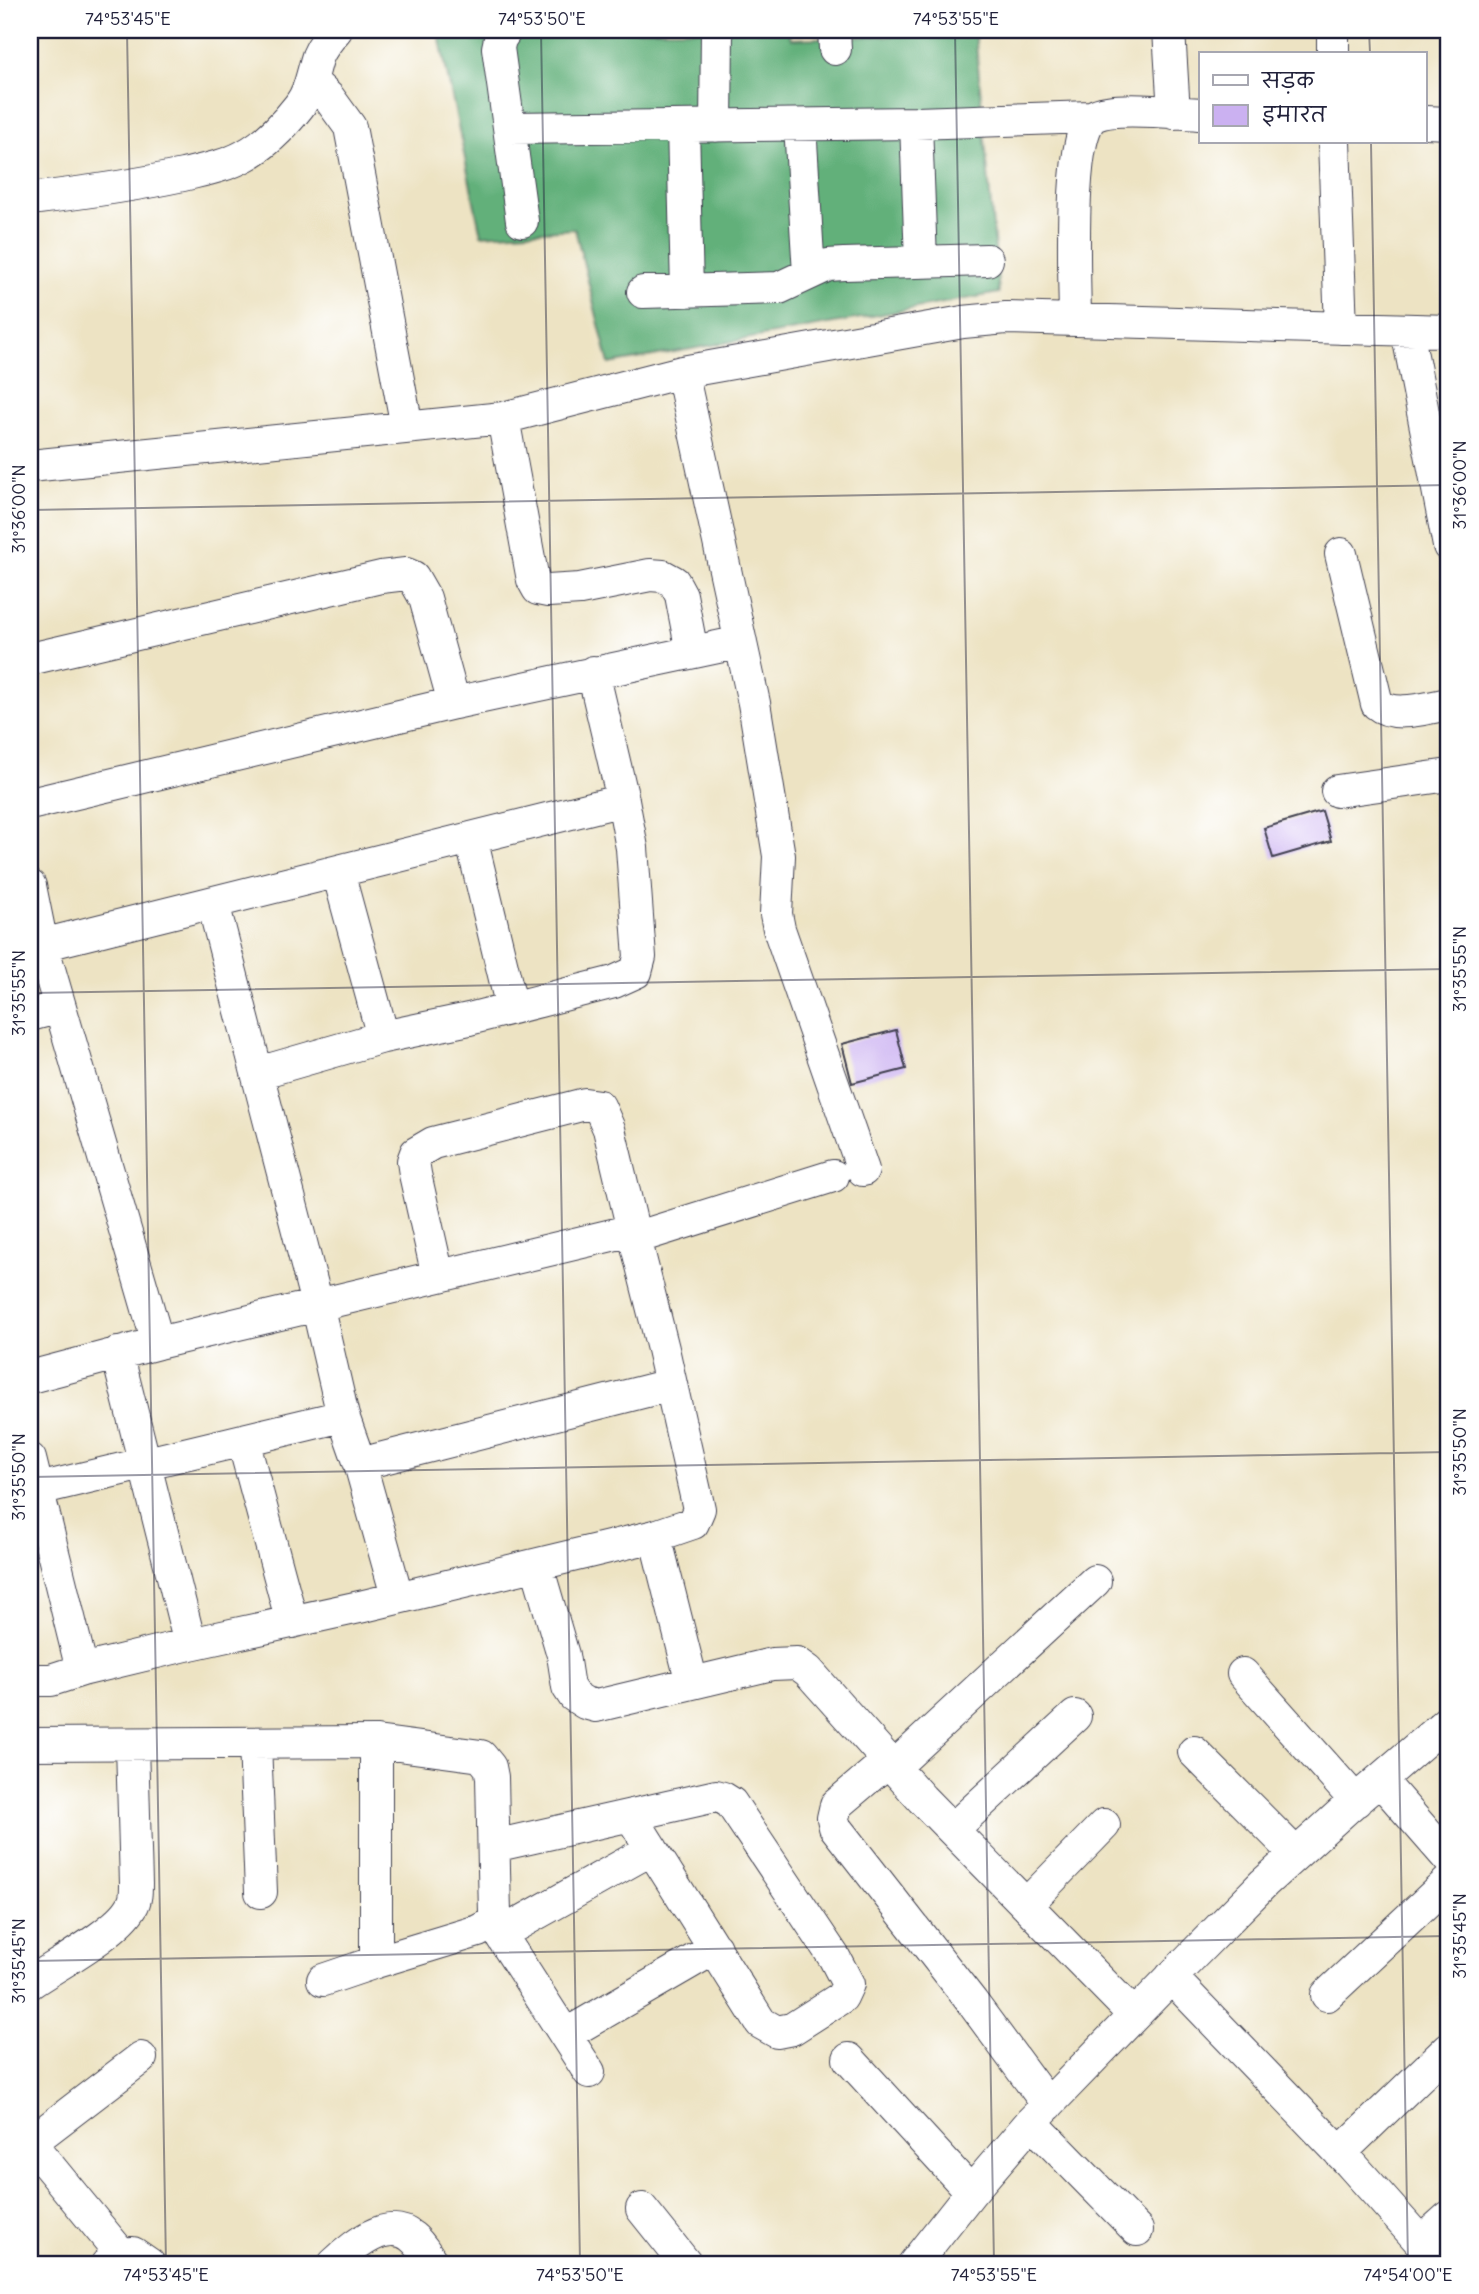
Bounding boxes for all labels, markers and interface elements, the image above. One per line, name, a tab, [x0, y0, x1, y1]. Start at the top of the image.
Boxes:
text: 74°53'45"E	[85, 7, 171, 30]
text: 74°53'50"E	[498, 7, 586, 30]
text: 74°53'55"E	[913, 7, 999, 30]
legend	[1199, 52, 1426, 144]
text: सड़क	[1261, 67, 1315, 94]
text: इमारत	[1262, 101, 1328, 128]
text: 31°36'00"N	[1448, 440, 1471, 530]
text: 31°36'00"N	[7, 464, 30, 554]
text: 31°35'55"N	[1448, 926, 1471, 1012]
text: 31°35'55"N	[7, 950, 30, 1036]
text: 31°35'50"N	[1448, 1408, 1471, 1496]
text: 31°35'50"N	[7, 1433, 30, 1521]
text: 31°35'45"N	[1448, 1893, 1471, 1979]
text: 31°35'45"N	[7, 1918, 30, 2004]
text: 74°53'45"E	[123, 2263, 209, 2286]
text: 74°53'50"E	[536, 2263, 624, 2286]
text: 74°53'55"E	[951, 2263, 1037, 2286]
text: 74°54'00"E	[1363, 2263, 1453, 2286]

